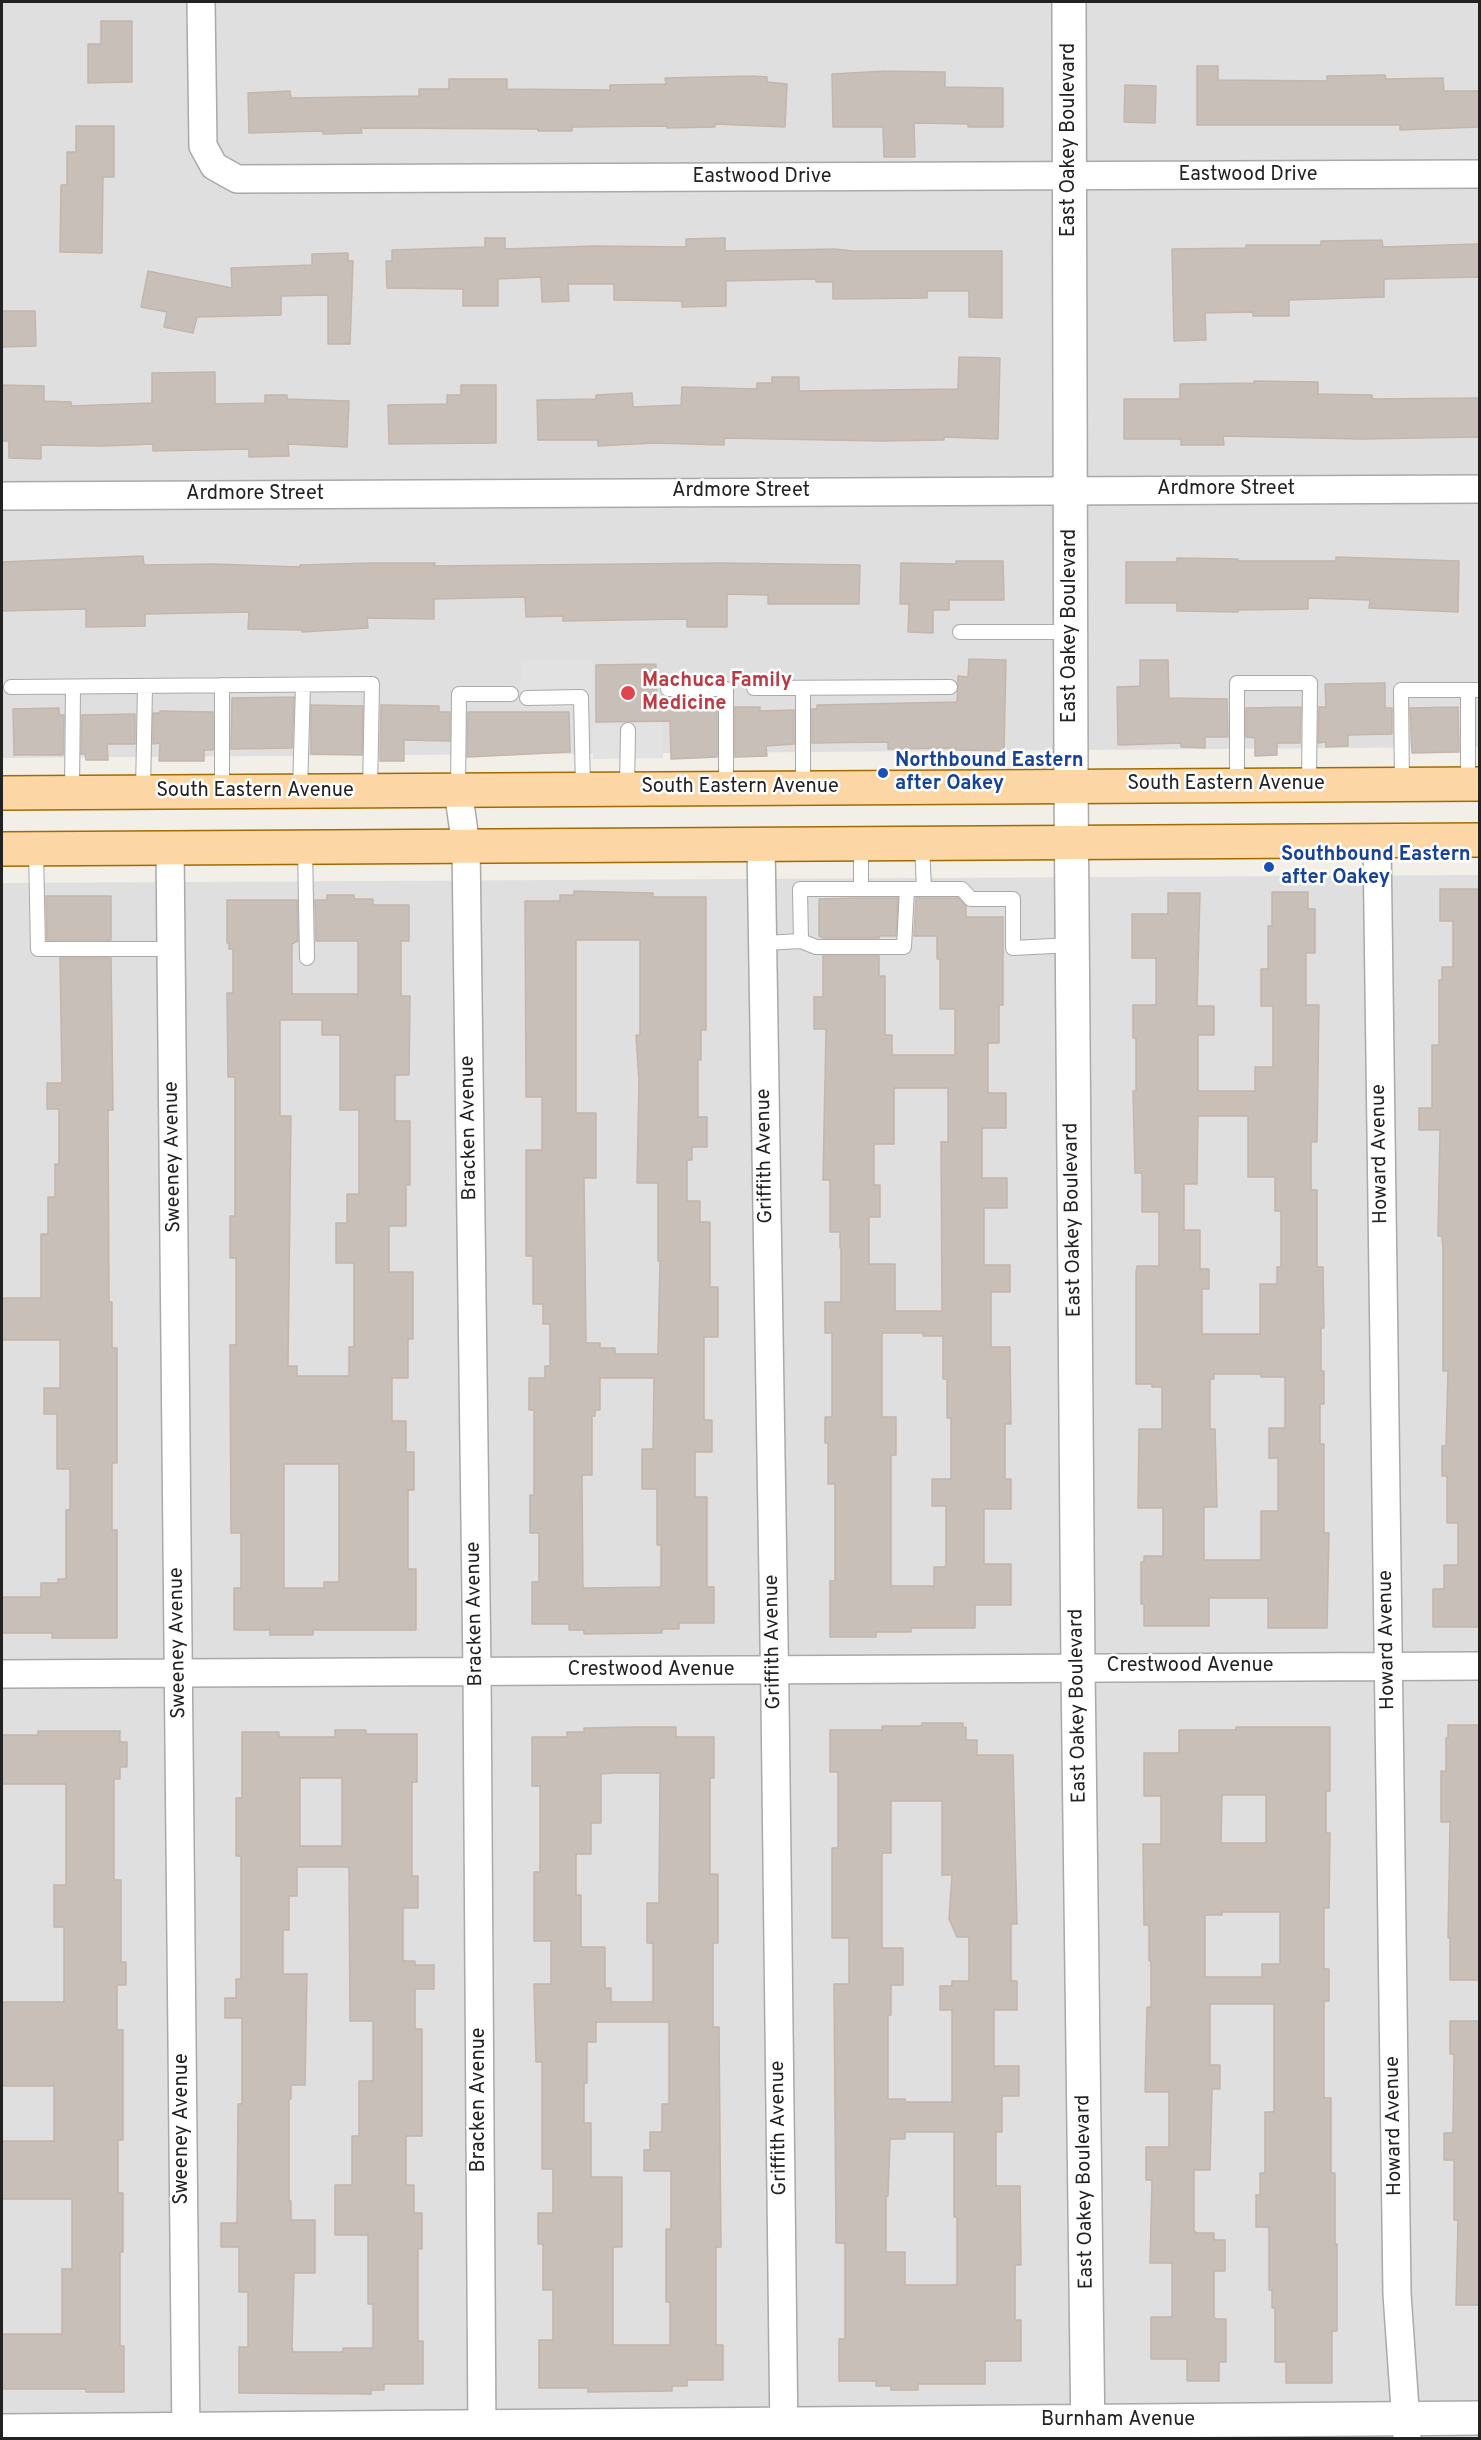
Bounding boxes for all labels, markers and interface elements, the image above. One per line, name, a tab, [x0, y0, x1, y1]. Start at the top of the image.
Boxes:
street label: East Oakey Boulevard	[1058, 43, 1082, 237]
street label: Eastwood Drive	[1178, 164, 1318, 188]
street label: Eastwood Drive	[692, 166, 832, 190]
street label: Ardmore Street	[1157, 478, 1295, 502]
street label: Ardmore Street	[672, 480, 810, 504]
street label: Ardmore Street	[186, 483, 324, 507]
street label: East Oakey Boulevard	[1059, 529, 1083, 723]
place label: Machuca Family Medicine	[642, 670, 792, 717]
marker: Machuca Family Medicine	[619, 684, 637, 702]
place label: Northbound Eastern after Oakey	[895, 750, 1083, 797]
marker: Northbound Eastern after Oakey	[876, 766, 890, 780]
street label: South Eastern Avenue	[1127, 773, 1325, 797]
street label: South Eastern Avenue	[641, 776, 839, 800]
street label: South Eastern Avenue	[156, 780, 354, 804]
place label: Southbound Eastern after Oakey	[1281, 844, 1471, 891]
marker: Southbound Eastern after Oakey	[1262, 860, 1276, 874]
street label: Bracken Avenue	[457, 1055, 483, 1201]
street label: Sweeney Avenue	[161, 1081, 187, 1233]
street label: Howard Avenue	[1368, 1084, 1394, 1224]
street label: Griffith Avenue	[753, 1088, 779, 1224]
street label: East Oakey Boulevard	[1060, 1122, 1088, 1318]
street label: Bracken Avenue	[463, 1541, 489, 1687]
street label: Sweeney Avenue	[166, 1567, 192, 1719]
street label: Howard Avenue	[1375, 1570, 1401, 1710]
street label: Griffith Avenue	[761, 1574, 787, 1710]
street label: East Oakey Boulevard	[1065, 1608, 1093, 1804]
street label: Crestwood Avenue	[1106, 1655, 1274, 1679]
street label: Crestwood Avenue	[567, 1659, 735, 1683]
street label: Bracken Avenue	[468, 2027, 492, 2173]
street label: Sweeney Avenue	[171, 2053, 195, 2205]
street label: Howard Avenue	[1382, 2056, 1408, 2196]
street label: Griffith Avenue	[767, 2060, 793, 2196]
street label: East Oakey Boulevard	[1072, 2094, 1100, 2290]
street label: Burnham Avenue	[1041, 2409, 1195, 2433]

